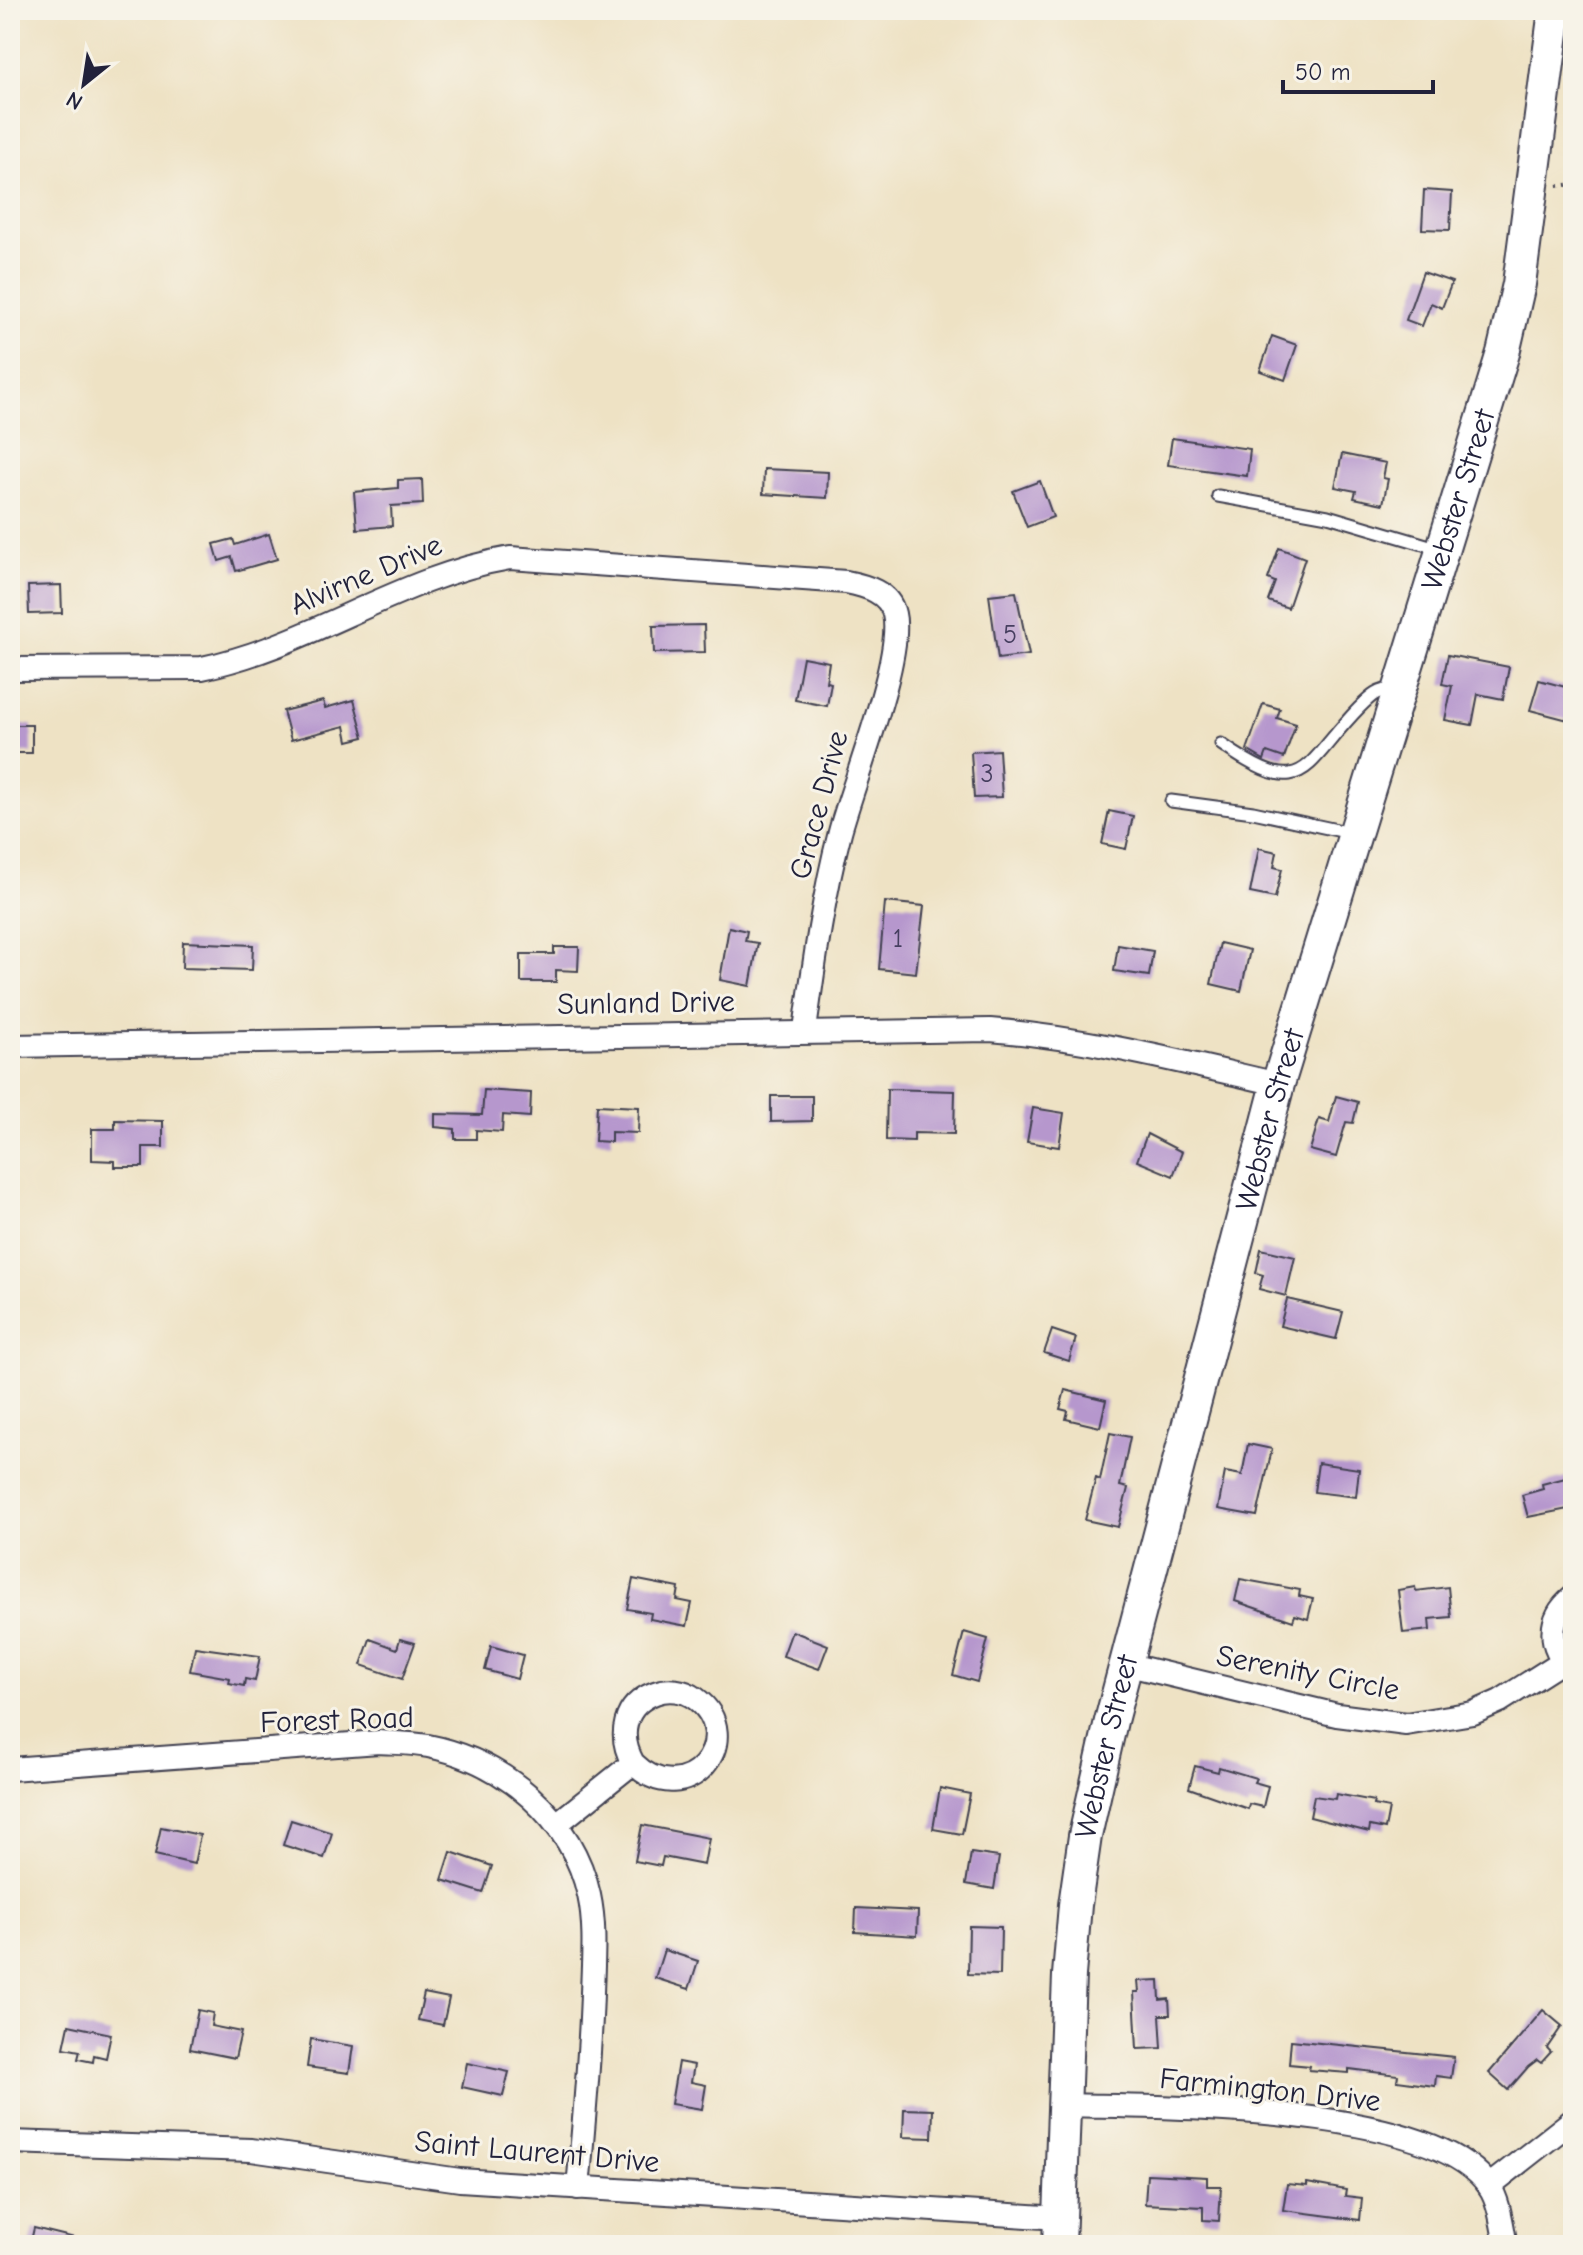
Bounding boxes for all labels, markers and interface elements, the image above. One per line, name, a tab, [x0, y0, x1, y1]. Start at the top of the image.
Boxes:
north arrow	[44, 44, 124, 124]
scale bar	[1283, 44, 1433, 94]
text: 50 m	[1295, 58, 1351, 86]
text: N	[62, 86, 87, 115]
street label: Webster Street	[1414, 404, 1503, 594]
street label: Alvirne Drive	[285, 527, 447, 623]
house number: 5	[1003, 620, 1017, 650]
street label: Grace Drive	[782, 727, 856, 883]
house number: 3	[980, 759, 994, 789]
house number: 1	[893, 924, 903, 954]
street label: Sunland Drive	[557, 984, 735, 1022]
street label: Webster Street	[1228, 1023, 1312, 1214]
street label: Serenity Circle	[1214, 1638, 1402, 1708]
street label: Webster Street	[1068, 1650, 1145, 1842]
street label: Forest Road	[260, 1700, 414, 1740]
street label: Farmington Drive	[1158, 2061, 1382, 2119]
street label: Saint Laurent Drive	[413, 2124, 661, 2180]

